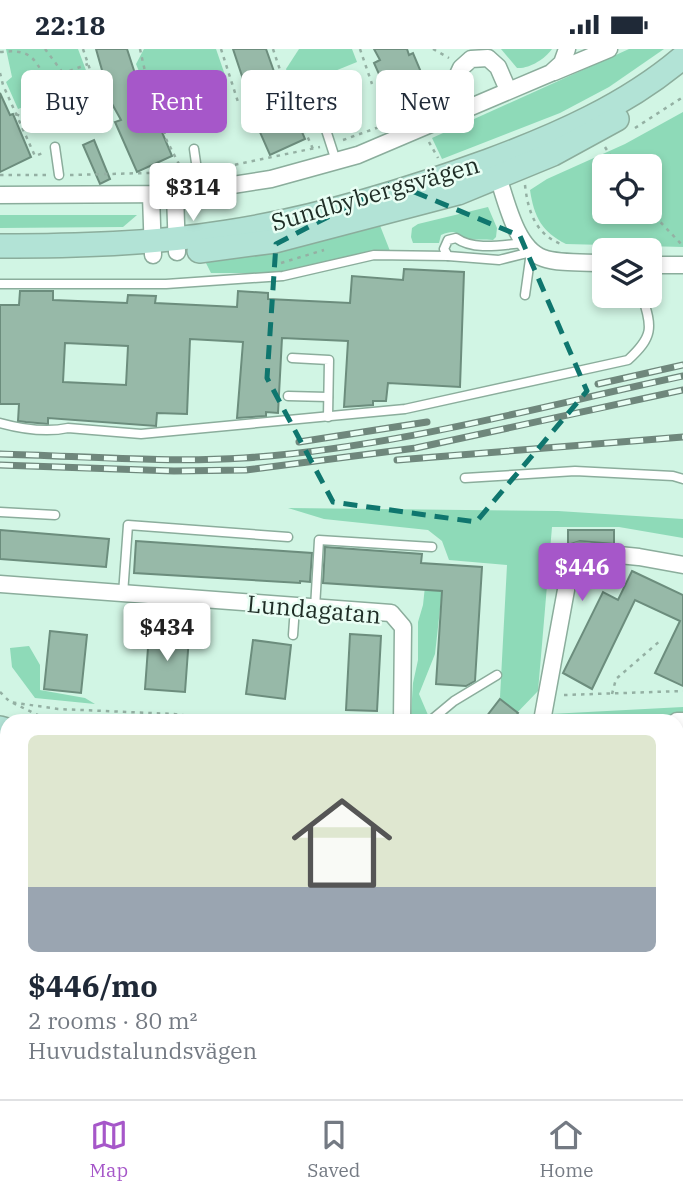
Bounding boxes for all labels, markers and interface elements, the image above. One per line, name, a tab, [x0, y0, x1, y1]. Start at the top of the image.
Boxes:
text: 22:18	[35, 8, 105, 42]
chip: Buy	[21, 70, 113, 133]
chip: Rent	[127, 70, 227, 133]
chip: Filters	[241, 70, 362, 133]
chip: New	[376, 70, 474, 133]
street label: Sundbybergsvägen	[267, 148, 483, 238]
map controls	[592, 154, 662, 308]
button: locate	[592, 154, 662, 224]
pin: $314	[152, 163, 234, 223]
text: $314	[165, 171, 221, 201]
button: layers	[592, 238, 662, 308]
pin: $446	[541, 543, 623, 603]
text: $446	[554, 551, 610, 581]
street label: Lundagatan	[246, 587, 382, 631]
pin: $434	[126, 603, 208, 663]
text: $434	[139, 611, 195, 641]
icon: home	[279, 780, 405, 906]
text: $446/mo	[28, 966, 158, 1005]
text: 2 rooms · 80 m²	[28, 1005, 198, 1035]
text: Huvudstalundsvägen	[28, 1035, 257, 1065]
tab: Map	[90, 1116, 128, 1182]
tab: Saved	[307, 1116, 360, 1182]
tab: Home	[539, 1116, 593, 1182]

